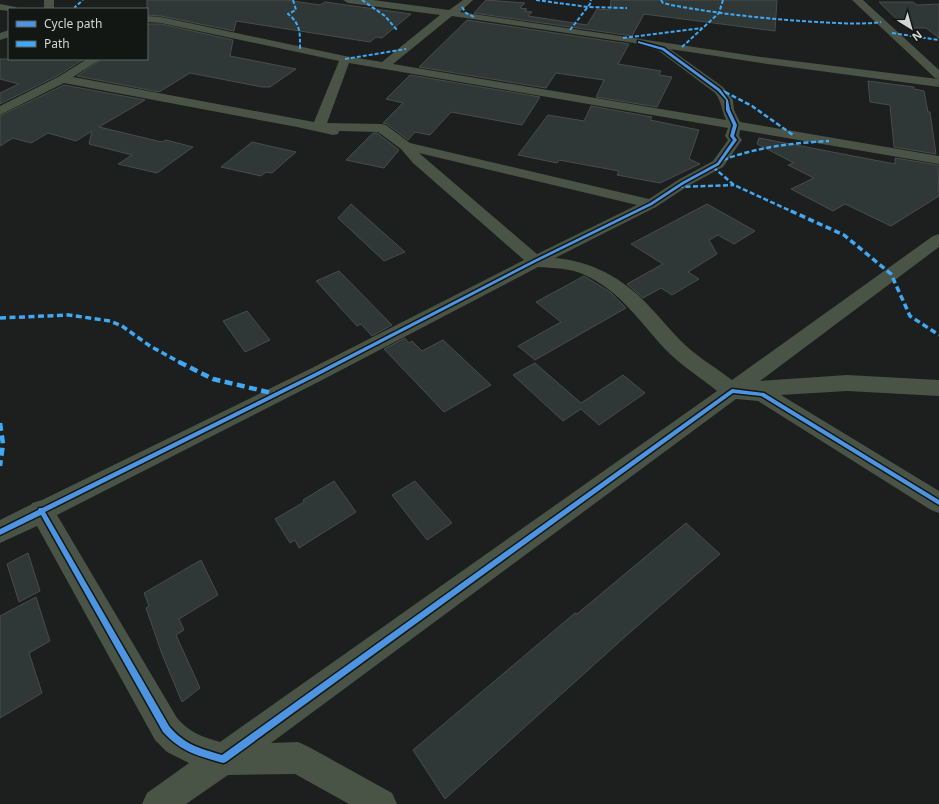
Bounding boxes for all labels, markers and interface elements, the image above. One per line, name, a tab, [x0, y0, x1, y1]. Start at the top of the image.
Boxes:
legend	[8, 8, 148, 60]
north arrow	[891, 8, 931, 48]
text: Cycle path	[44, 15, 102, 32]
text: N	[909, 28, 925, 45]
text: Path	[44, 35, 70, 52]

